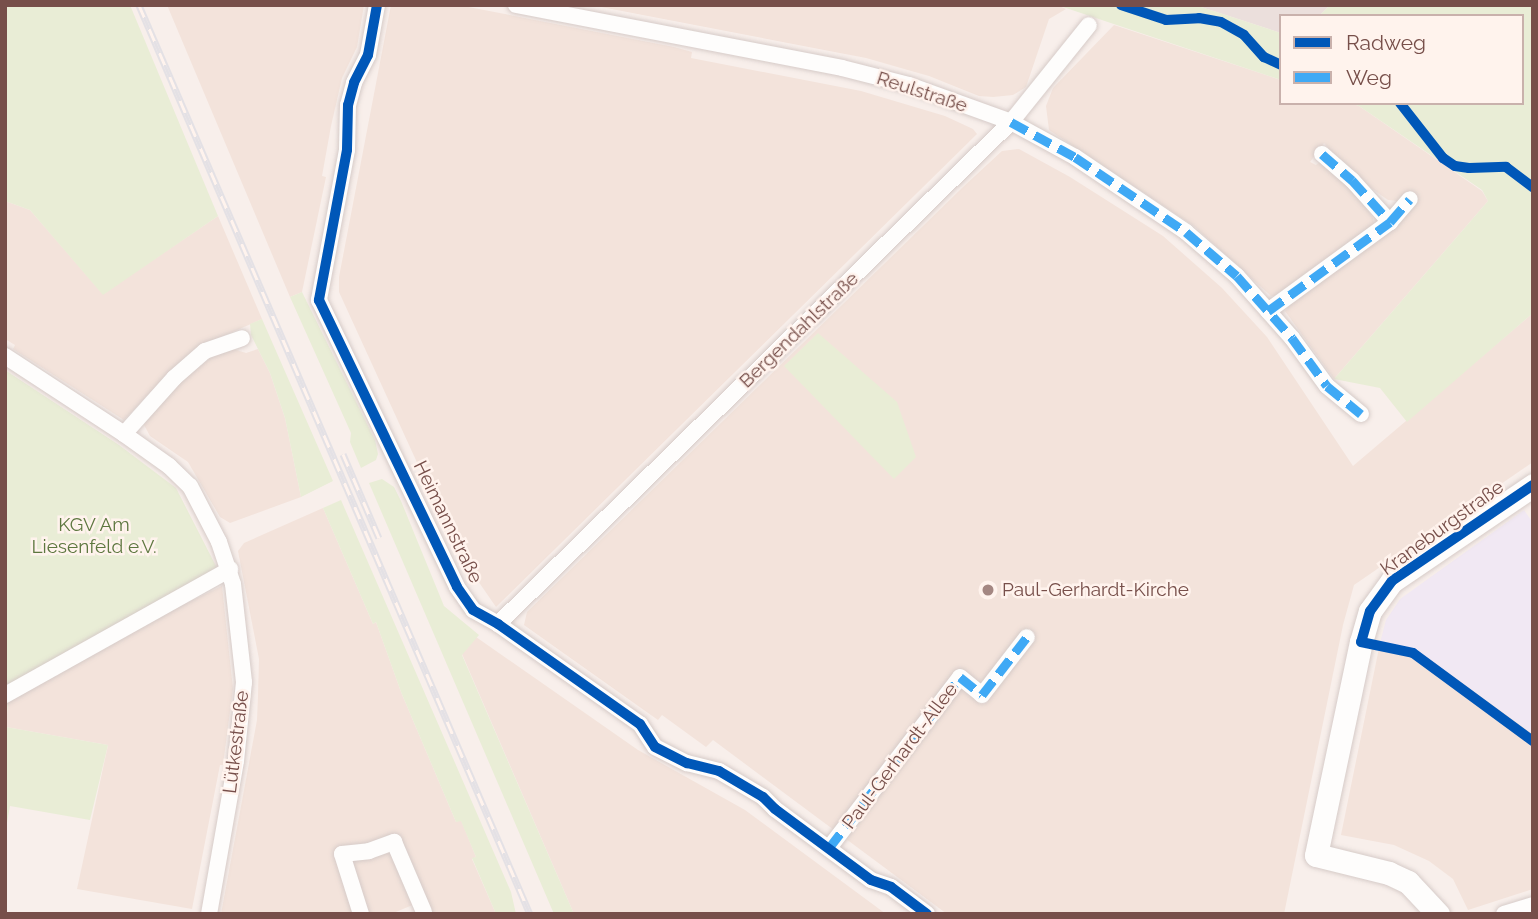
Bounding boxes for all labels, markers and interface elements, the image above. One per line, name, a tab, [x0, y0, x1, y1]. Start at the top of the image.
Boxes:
legend	[1279, 14, 1524, 105]
text: Radweg	[1346, 30, 1426, 55]
text: Weg	[1346, 65, 1392, 90]
street label: Reulstraße	[874, 67, 970, 117]
street label: Bergendahlstraße	[735, 267, 863, 393]
street label: Heimannstraße	[409, 457, 487, 587]
street label: Kraneburgstraße	[1376, 476, 1508, 580]
park label: KGV Am Liesenfeld e.V.	[31, 514, 157, 558]
place label: Paul-Gerhardt-Kirche	[1002, 579, 1189, 601]
marker: Paul-Gerhardt-Kirche	[980, 582, 996, 598]
street label: Paul-Gerhardt-Allee	[838, 678, 962, 834]
street label: Lütkestraße	[218, 689, 254, 795]

